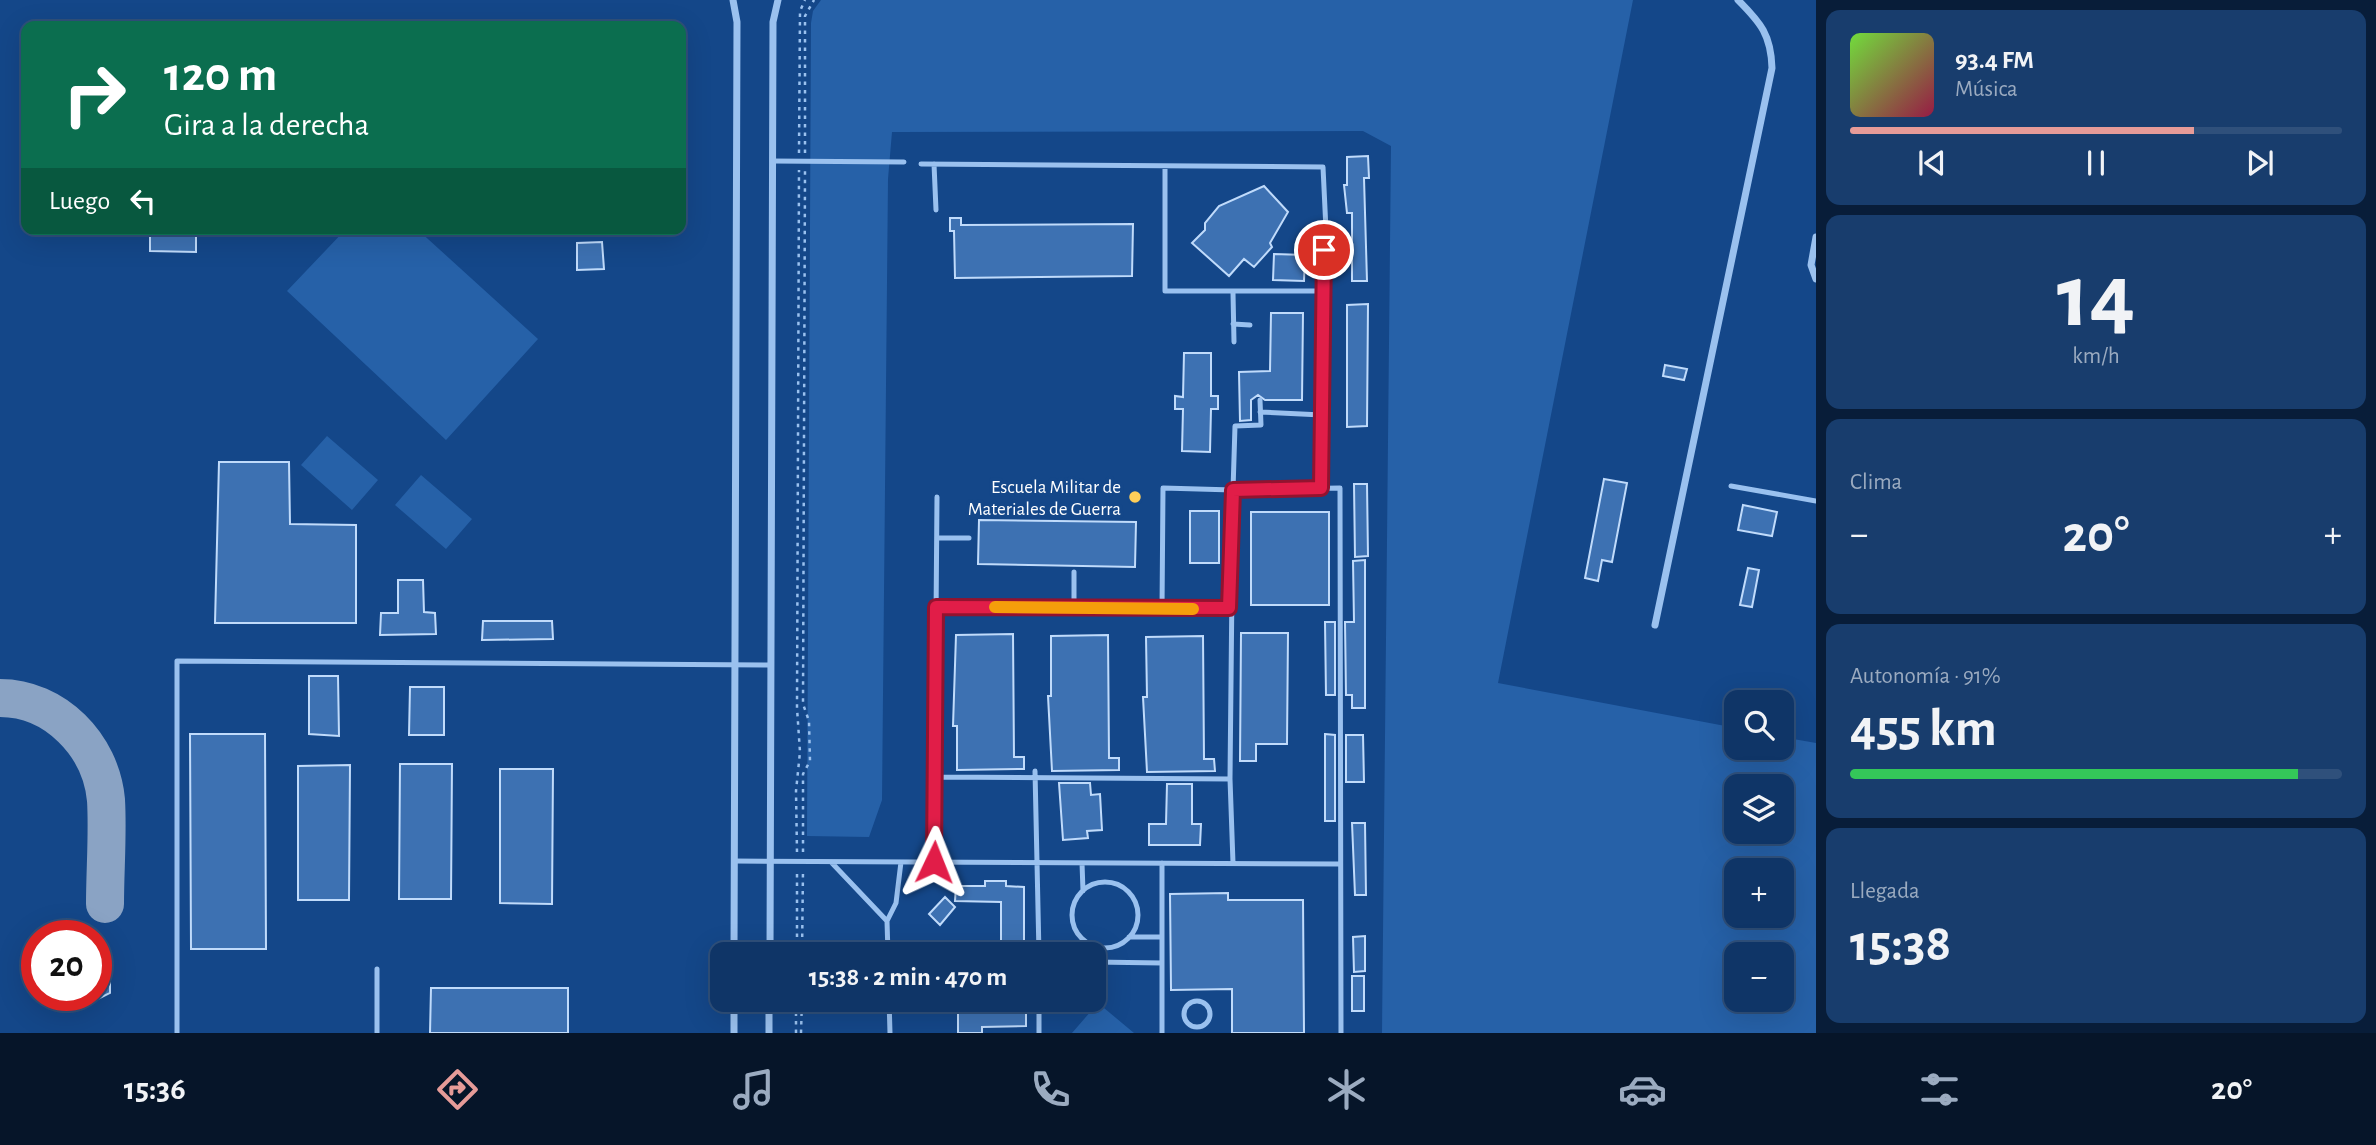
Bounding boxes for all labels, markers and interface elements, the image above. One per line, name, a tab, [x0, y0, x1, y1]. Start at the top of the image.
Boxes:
text: 93.4 FM	[1955, 47, 2034, 73]
icon: right	[49, 49, 140, 140]
text: 120 m	[164, 51, 277, 100]
text: Música	[1955, 78, 2018, 101]
text: Gira a la derecha	[164, 109, 369, 141]
icon: previous	[1913, 144, 1951, 182]
icon: pause	[2077, 144, 2115, 182]
icon: next	[2241, 144, 2279, 182]
icon: left	[124, 182, 162, 220]
text: Luego	[49, 188, 110, 214]
pin	[1294, 220, 1354, 280]
icon: arrive	[1305, 231, 1343, 269]
text: 14	[2057, 252, 2135, 343]
text: km/h	[2072, 345, 2120, 368]
text: Clima	[1850, 471, 1902, 494]
place label: Escuela Militar de Materiales de Guerra	[968, 478, 1121, 519]
marker: Escuela Militar de Materiales de Guerra	[1127, 489, 1143, 505]
text: 20°	[2063, 509, 2129, 561]
text: −	[1850, 516, 1868, 554]
text: +	[2324, 516, 2342, 554]
text: Autonomía · 91%	[1850, 665, 2001, 688]
map controls	[1724, 690, 1794, 1012]
button: search	[1724, 690, 1794, 760]
text: 455 km	[1850, 703, 1997, 755]
button: layers	[1724, 774, 1794, 844]
position arrow	[897, 825, 971, 899]
button: +	[1724, 858, 1794, 928]
text: Llegada	[1850, 880, 1920, 903]
text: 15:38	[1850, 918, 1951, 970]
speed limit sign: 20	[21, 920, 112, 1011]
button: −	[1724, 942, 1794, 1012]
text: 15:38 · 2 min · 470 m	[809, 964, 1007, 990]
icon: directions	[433, 1065, 482, 1114]
icon: music	[729, 1065, 778, 1114]
icon: phone	[1026, 1065, 1075, 1114]
icon: climate	[1322, 1065, 1371, 1114]
icon: car	[1618, 1065, 1667, 1114]
icon: filters	[1915, 1065, 1964, 1114]
text: 15:36	[124, 1073, 186, 1105]
text: 20°	[2211, 1073, 2252, 1105]

